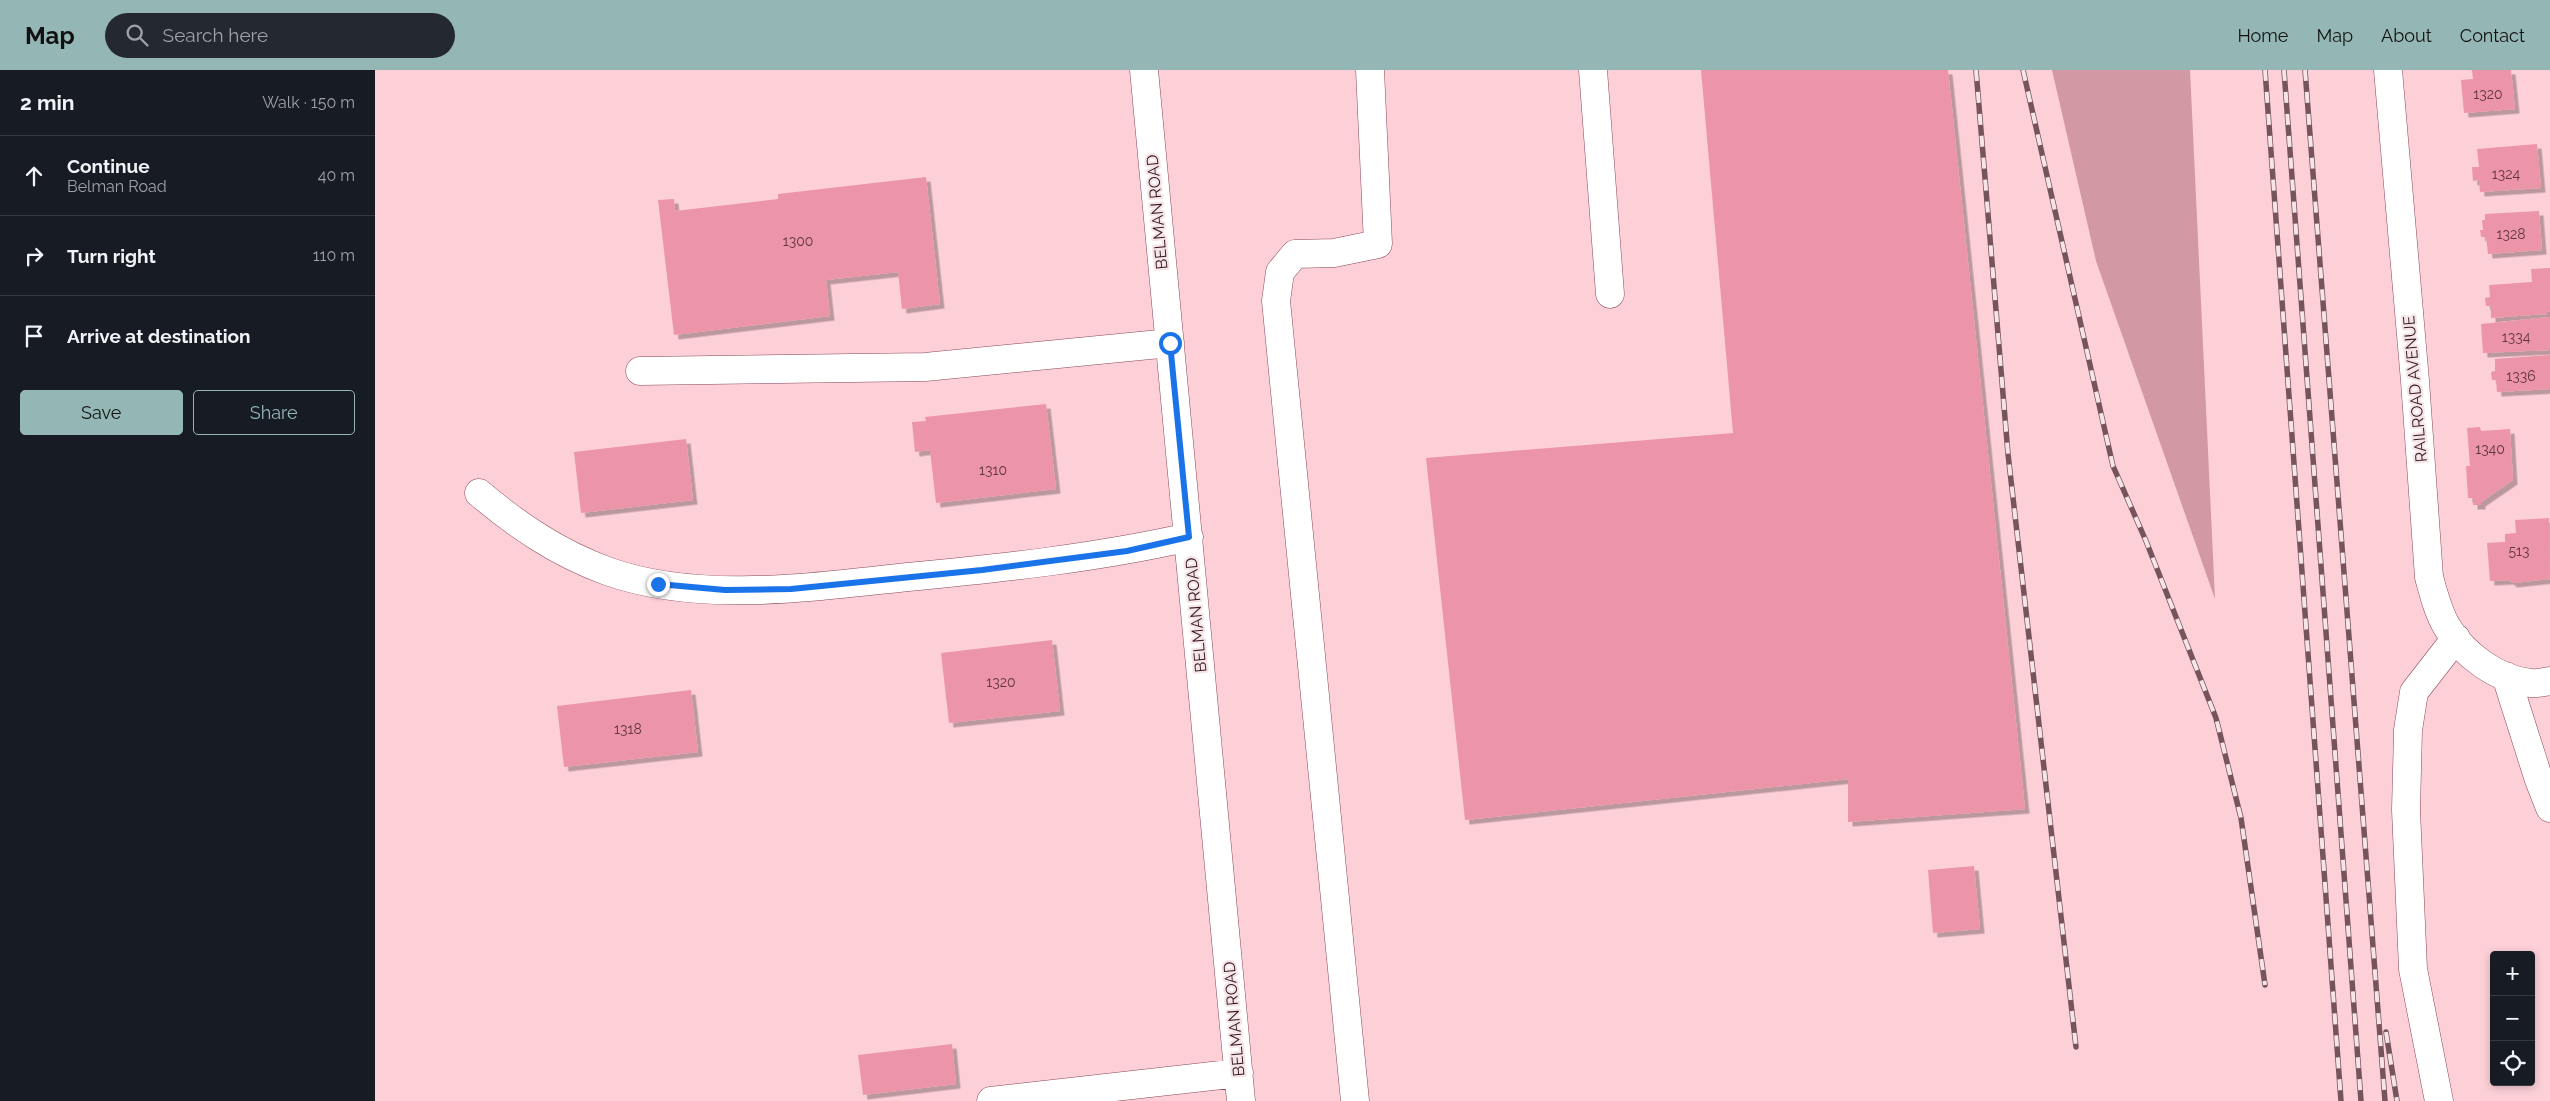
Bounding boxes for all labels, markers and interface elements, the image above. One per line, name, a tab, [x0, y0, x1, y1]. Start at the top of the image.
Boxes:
search box	[105, 13, 455, 58]
text: Map	[25, 21, 75, 50]
icon: search	[123, 21, 151, 49]
text: Search here	[163, 24, 268, 46]
text: Home	[2237, 25, 2288, 46]
text: Map	[2316, 25, 2353, 46]
text: About	[2381, 25, 2432, 46]
text: Contact	[2460, 25, 2525, 46]
house number: 1320	[2473, 86, 2503, 102]
text: 2 min	[20, 90, 74, 115]
text: Walk · 150 m	[262, 93, 355, 112]
street label: BELMAN ROAD	[1143, 154, 1171, 270]
text: Continue	[67, 155, 150, 177]
icon: ahead	[20, 162, 48, 190]
text: 40 m	[318, 166, 355, 185]
house number: 1324	[2492, 166, 2521, 182]
text: Belman Road	[67, 177, 167, 196]
house number: 1328	[2496, 226, 2526, 242]
house number: 1300	[783, 233, 813, 249]
icon: right	[20, 242, 48, 270]
text: Turn right	[67, 245, 156, 267]
text: 110 m	[313, 246, 355, 265]
street label: RAILROAD AVENUE	[2399, 315, 2431, 463]
icon: arrive	[20, 322, 48, 350]
text: Arrive at destination	[67, 325, 251, 347]
house number: 1334	[2502, 329, 2531, 345]
route start	[1159, 332, 1182, 355]
house number: 1336	[2506, 368, 2536, 384]
button: Save	[20, 390, 183, 435]
button: Share	[193, 390, 355, 435]
house number: 1340	[2475, 441, 2505, 457]
house number: 1310	[979, 462, 1007, 478]
house number: 513	[2508, 543, 2530, 559]
street label: BELMAN ROAD	[1182, 557, 1210, 673]
route end	[647, 573, 670, 596]
house number: 1320	[986, 674, 1016, 690]
house number: 1318	[614, 721, 642, 737]
map controls	[2490, 951, 2535, 1086]
button: +	[2490, 951, 2535, 996]
street label: BELMAN ROAD	[1220, 961, 1248, 1077]
button: −	[2490, 996, 2535, 1041]
button: locate	[2490, 1041, 2535, 1086]

